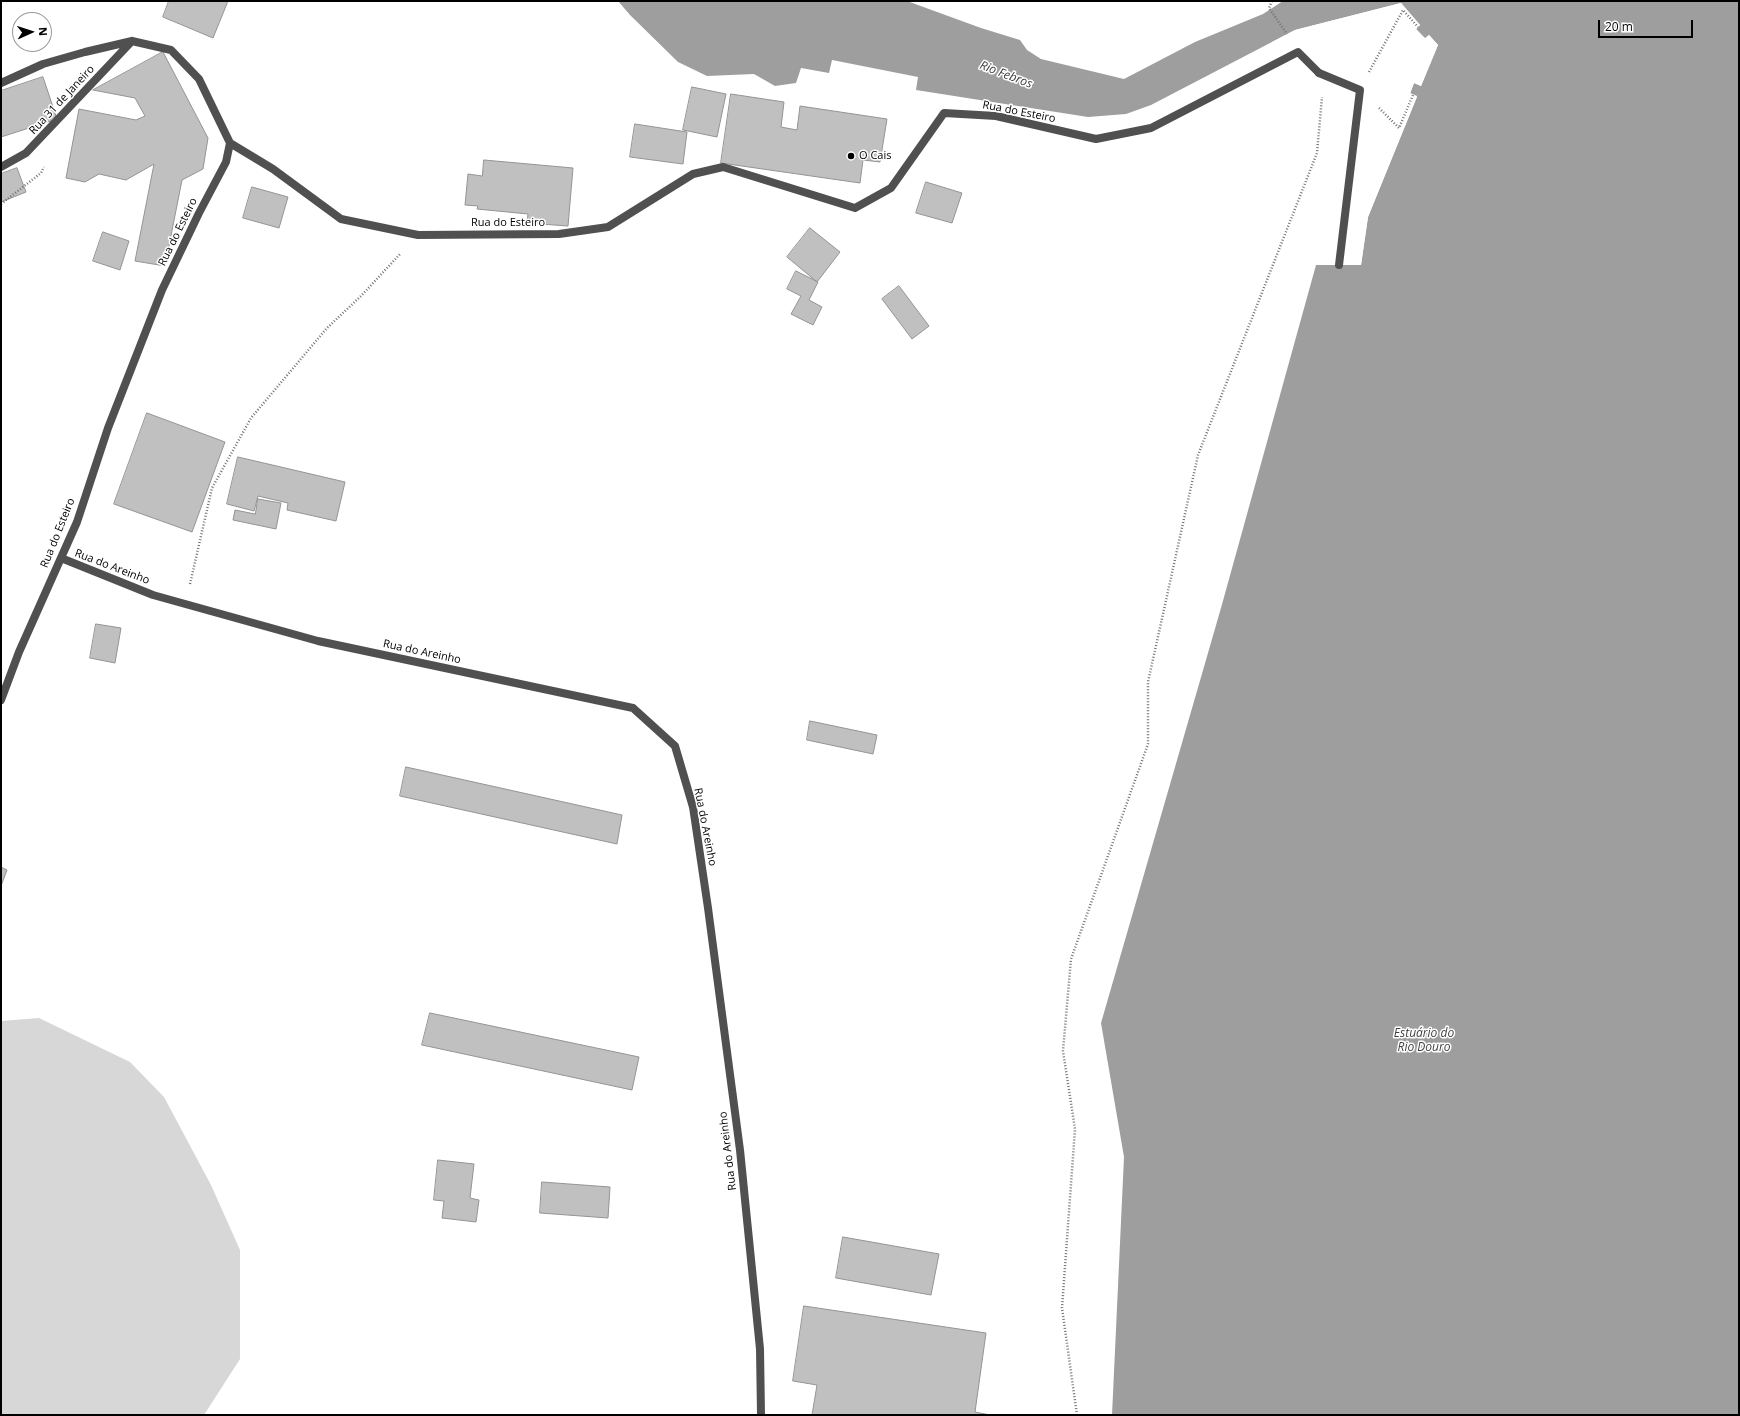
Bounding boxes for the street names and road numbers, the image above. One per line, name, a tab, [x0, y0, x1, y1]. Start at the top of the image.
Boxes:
street label: Rua 31 de Janeiro	[27, 63, 97, 137]
street label: Rua do Esteiro	[981, 98, 1057, 126]
street label: Rua do Esteiro	[156, 196, 200, 268]
street label: Rua do Esteiro	[471, 216, 545, 230]
street label: Rua do Esteiro	[38, 496, 78, 570]
street label: Rua do Areinho	[73, 547, 151, 587]
street label: Rua do Areinho	[382, 637, 462, 667]
street label: Rua do Areinho	[691, 787, 719, 867]
street label: Rua do Areinho	[717, 1111, 739, 1191]

